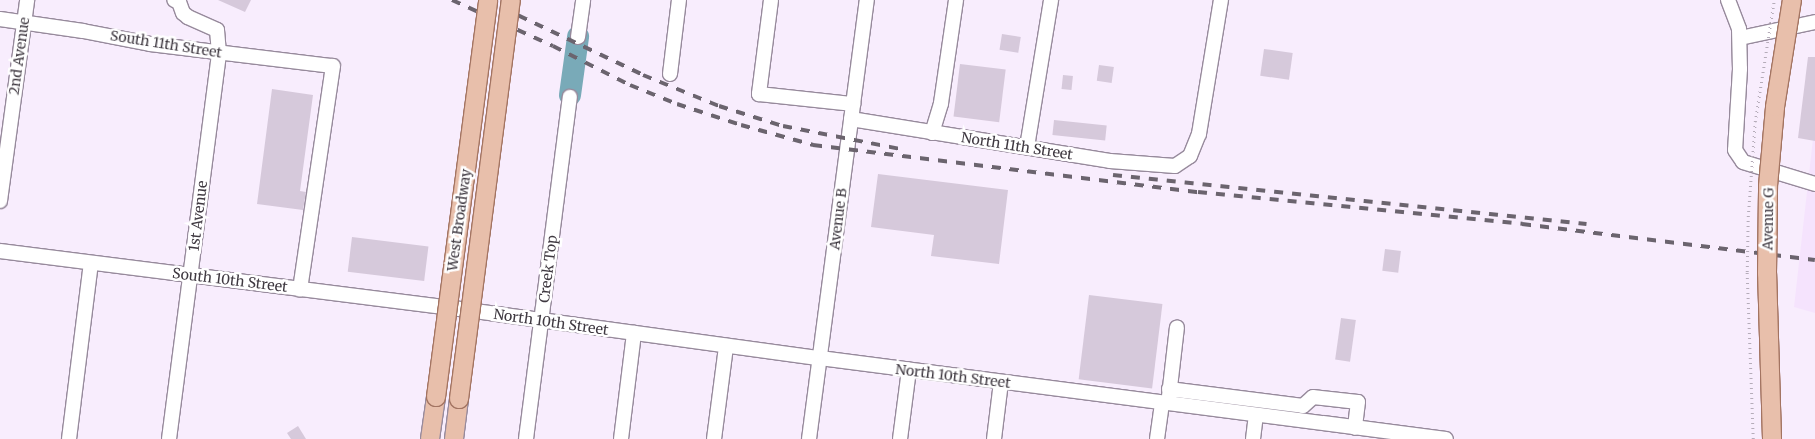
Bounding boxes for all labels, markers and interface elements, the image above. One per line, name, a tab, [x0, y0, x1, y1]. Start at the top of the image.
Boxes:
street label: 2nd Avenue	[5, 16, 33, 96]
street label: South 11th Street	[109, 27, 223, 61]
street label: North 11th Street	[960, 129, 1074, 163]
street label: West Broadway	[444, 168, 474, 272]
street label: 1st Avenue	[185, 180, 211, 252]
street label: Avenue B	[826, 187, 850, 251]
street label: Avenue G	[1759, 188, 1777, 250]
street label: Creek Top	[536, 234, 560, 304]
street label: South 10th Street	[171, 265, 289, 295]
street label: North 10th Street	[492, 306, 610, 338]
street label: North 10th Street	[894, 361, 1012, 391]

